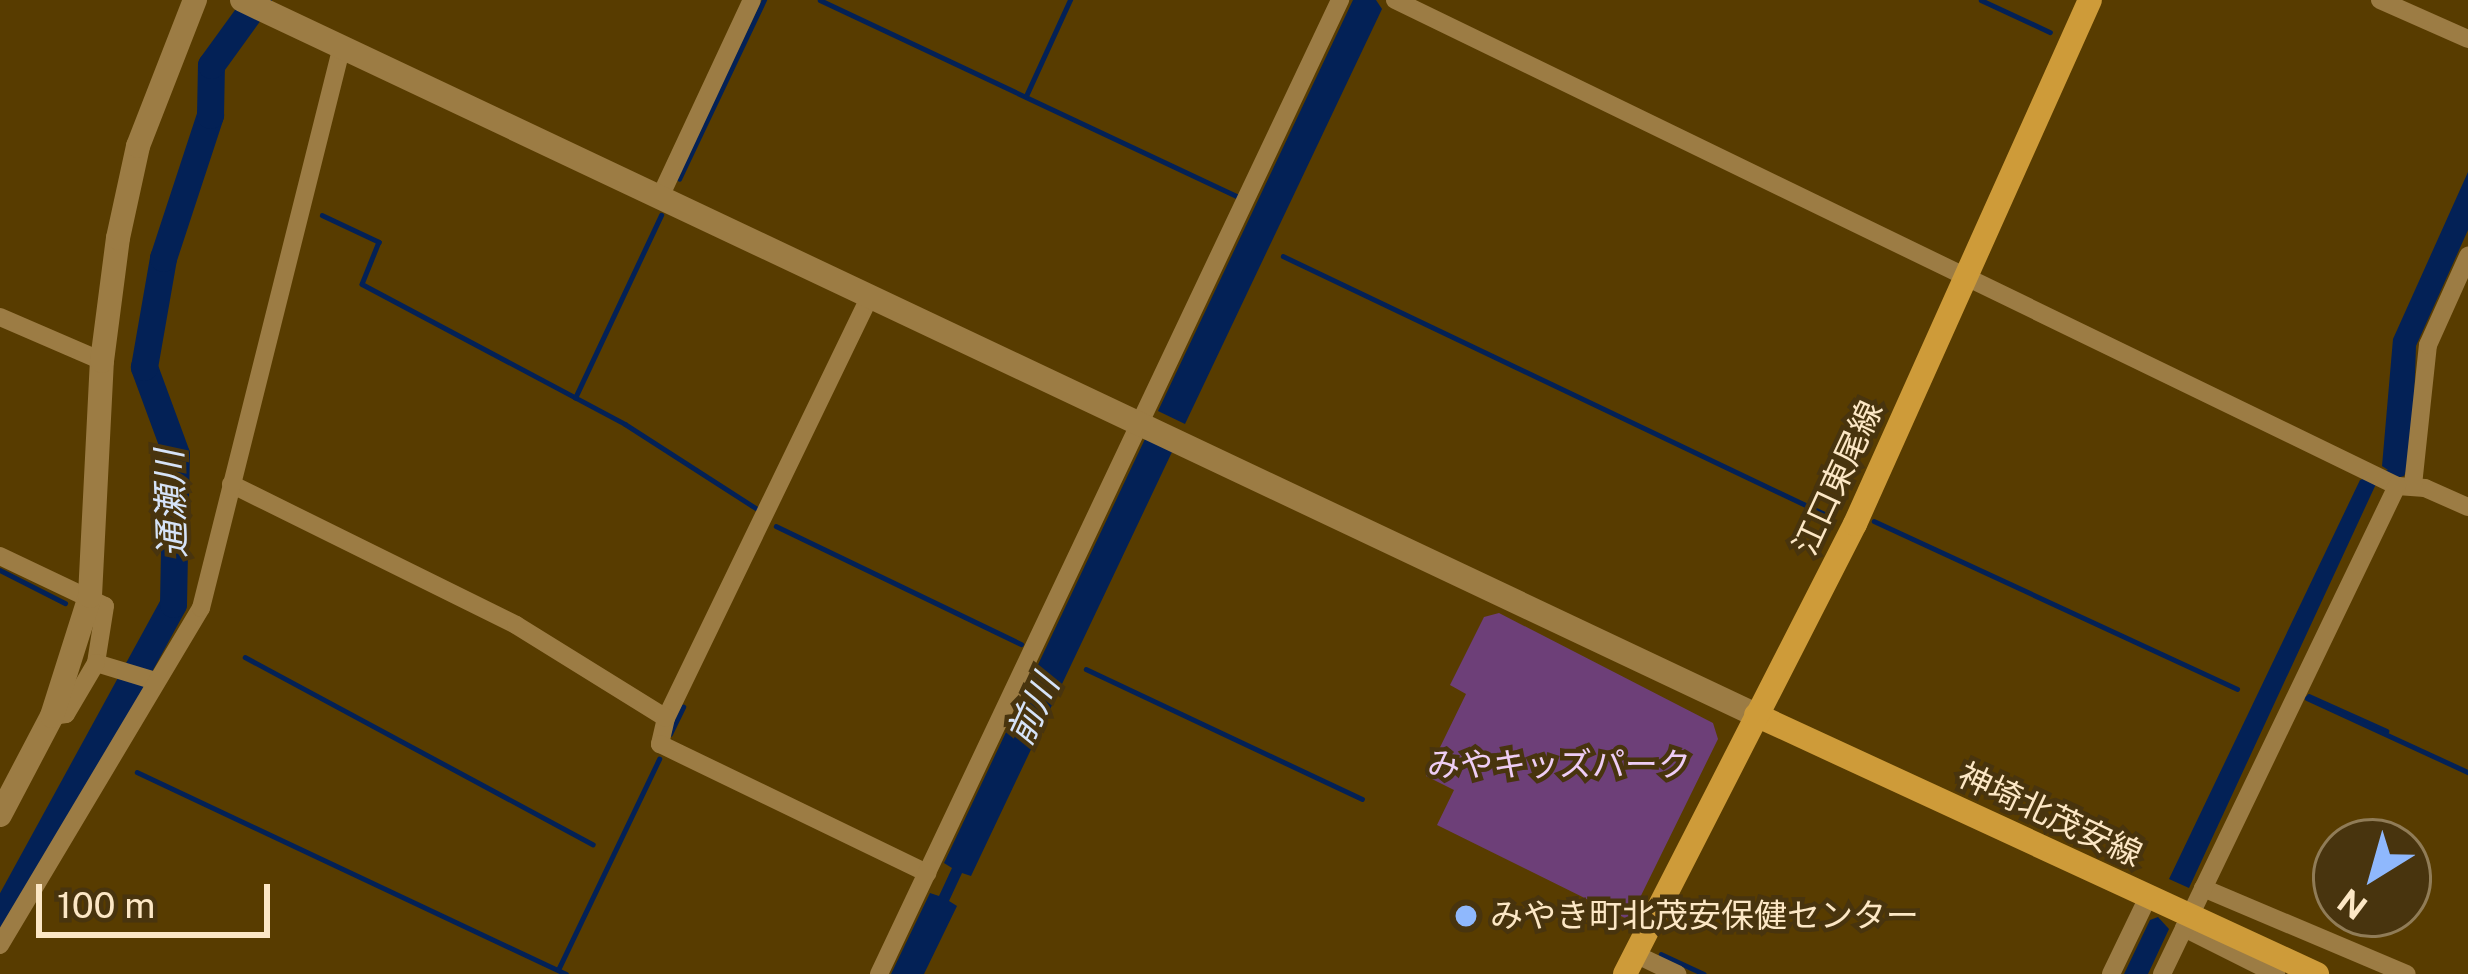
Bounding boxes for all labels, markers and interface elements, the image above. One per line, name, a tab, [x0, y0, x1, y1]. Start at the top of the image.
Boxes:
street label: 江口東尾線	[1785, 395, 1891, 561]
water label: 通瀬川	[148, 449, 194, 559]
water label: 前川	[998, 668, 1068, 752]
park label: みやキッズパーク	[1427, 745, 1691, 785]
street label: 神埼北茂安線	[1952, 755, 2148, 875]
north arrow	[2312, 818, 2432, 938]
scale bar	[42, 860, 276, 934]
text: N	[2330, 881, 2374, 927]
text: 100 m	[57, 884, 155, 926]
place label: みやき町北茂安保健センター	[1490, 896, 1919, 936]
marker: みやき町北茂安保健センター	[1453, 903, 1479, 929]

